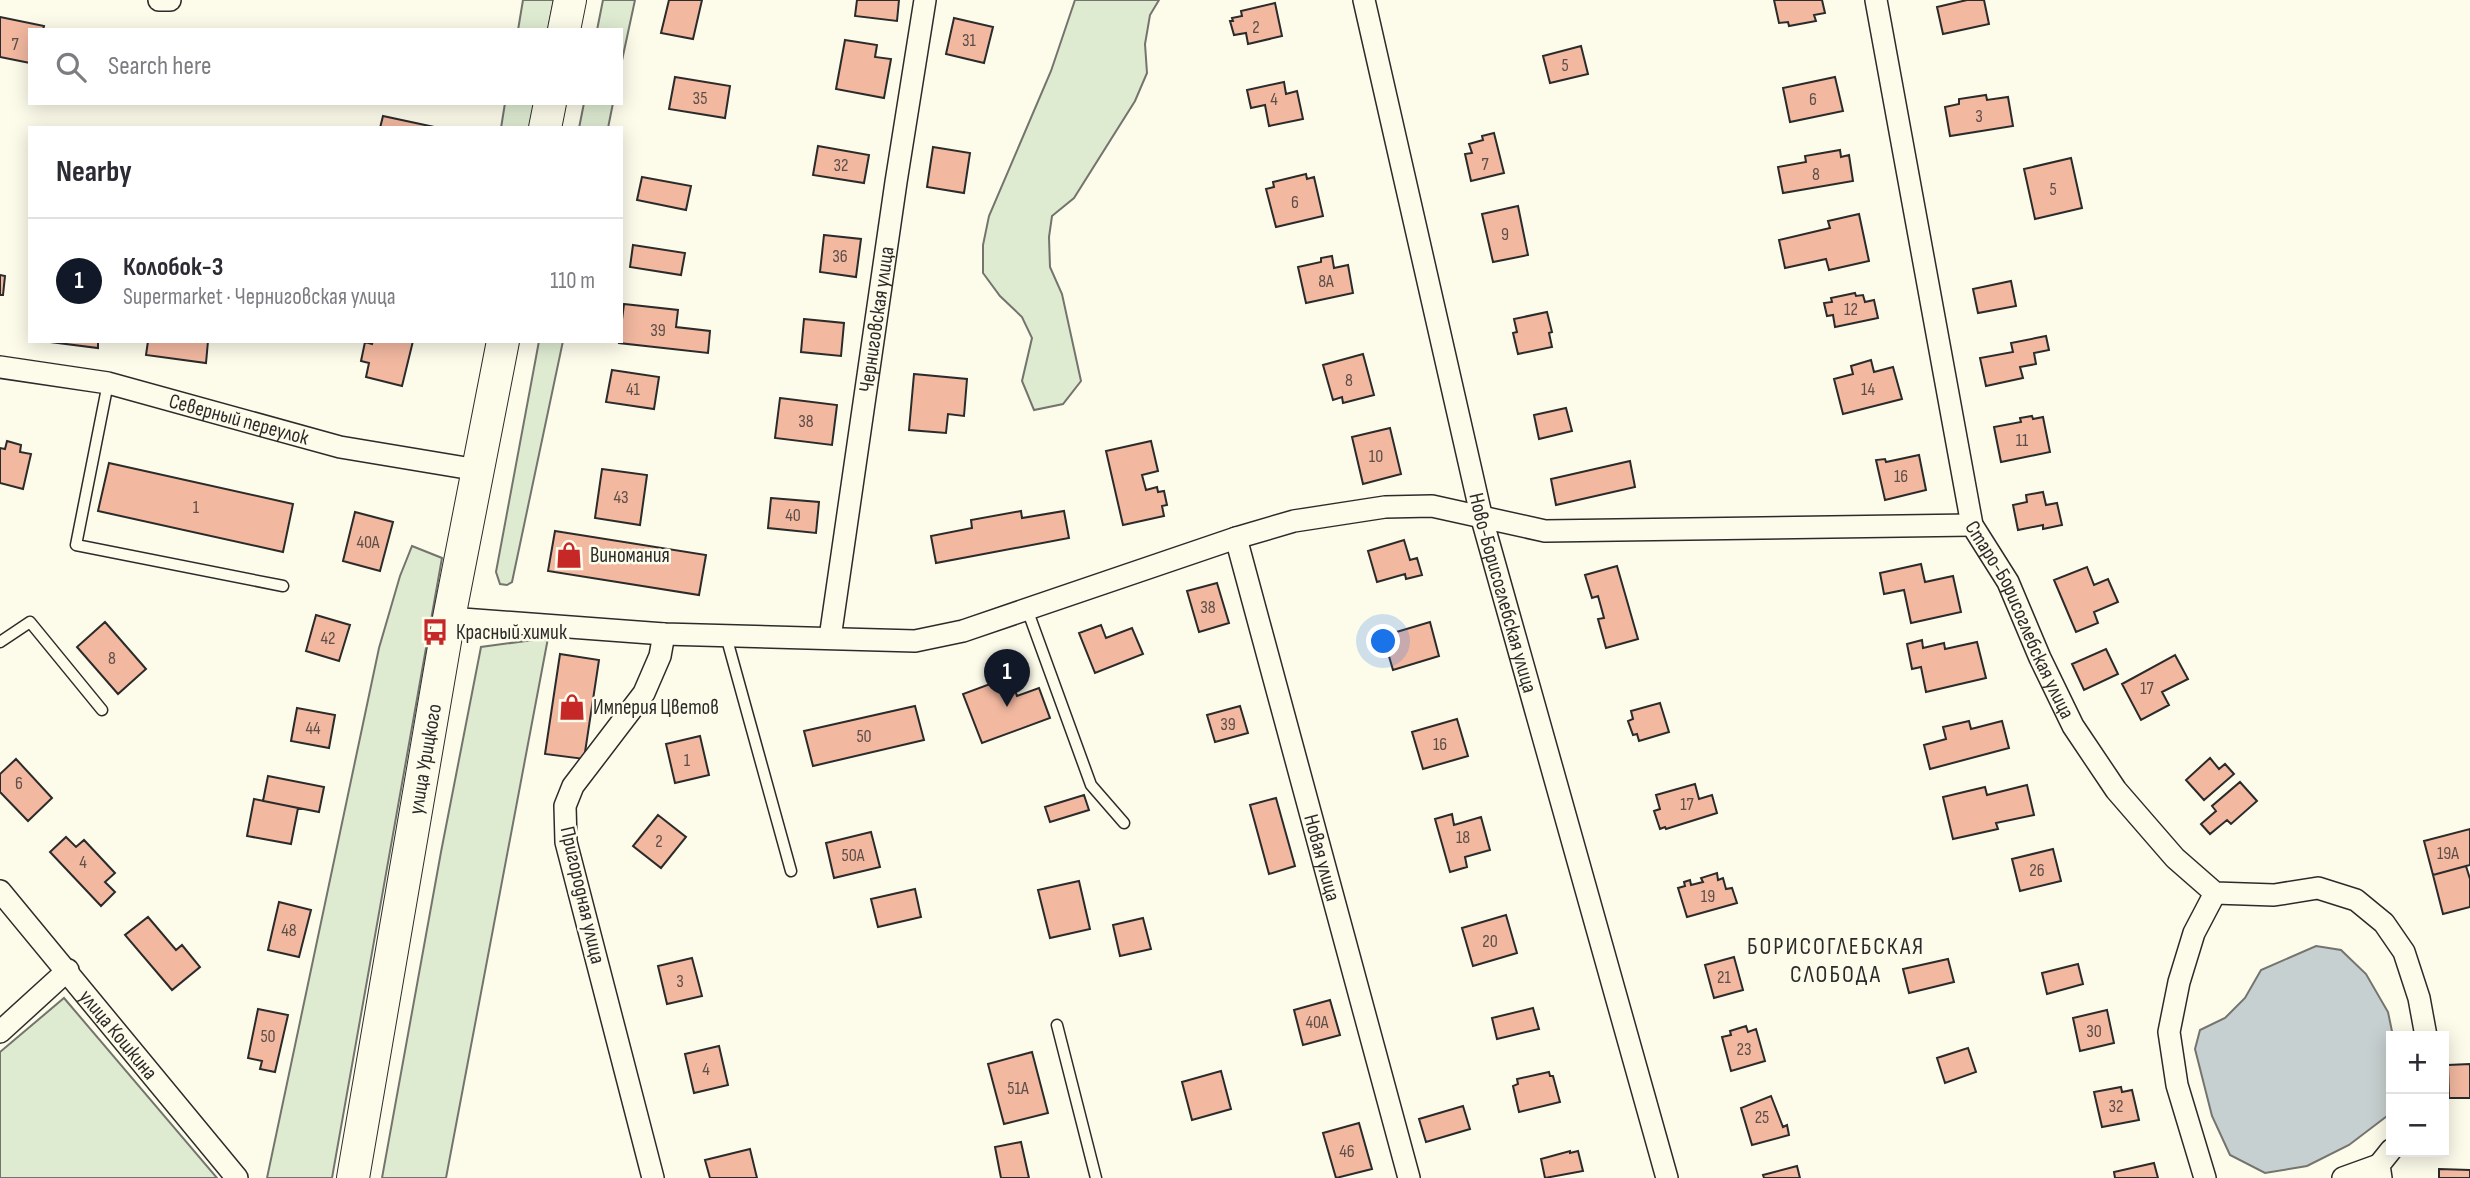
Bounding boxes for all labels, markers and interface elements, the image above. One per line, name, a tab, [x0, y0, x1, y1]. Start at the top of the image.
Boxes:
house number: 2	[1252, 17, 1260, 38]
search box	[28, 28, 623, 105]
house number: 31	[962, 30, 977, 51]
house number: 7	[11, 34, 19, 55]
icon: search	[52, 48, 90, 86]
text: Search here	[108, 51, 211, 82]
house number: 5	[1561, 55, 1569, 76]
house number: 35	[693, 88, 707, 109]
house number: 4	[1270, 89, 1278, 110]
house number: 6	[1809, 89, 1817, 110]
house number: 3	[1975, 106, 1983, 127]
text: Nearby	[56, 154, 132, 190]
house number: 7	[1481, 154, 1489, 175]
house number: 32	[834, 155, 848, 176]
house number: 8	[1812, 164, 1820, 185]
house number: 5	[2049, 179, 2057, 200]
house number: 6	[1291, 192, 1299, 213]
house number: 9	[1501, 224, 1509, 245]
street label: Черниговская улица	[854, 245, 900, 394]
house number: 36	[832, 246, 848, 267]
text: Колобок-3	[123, 252, 223, 283]
text: 1	[74, 267, 84, 295]
text: 110 m	[550, 267, 595, 295]
house number: 8А	[1318, 271, 1334, 292]
text: Supermarket · Черниговская улица	[123, 283, 396, 311]
house number: 12	[1844, 299, 1858, 320]
house number: 39	[650, 320, 666, 341]
house number: 8	[1345, 370, 1353, 391]
house number: 41	[626, 379, 641, 400]
house number: 14	[1861, 379, 1875, 400]
street label: Северный переулок	[166, 388, 312, 451]
house number: 38	[798, 411, 814, 432]
house number: 11	[2016, 430, 2029, 451]
house number: 10	[1369, 446, 1383, 467]
house number: 16	[1894, 466, 1908, 487]
house number: 43	[613, 487, 629, 508]
street label: Ново-Борисоглебская улица	[1463, 491, 1542, 696]
house number: 1	[193, 497, 200, 518]
house number: 40	[785, 505, 801, 526]
street label: Старо-Борисоглебская улица	[1959, 516, 2079, 723]
house number: 40А	[356, 532, 380, 553]
shop icon: Виномания	[554, 540, 584, 570]
place label: Виномания	[590, 543, 670, 568]
house number: 38	[1200, 597, 1216, 618]
bus stop icon: Красный химик	[420, 617, 450, 647]
place label: Красный химик	[456, 620, 567, 645]
your location	[1366, 624, 1400, 658]
house number: 42	[320, 628, 336, 649]
house number: 8	[108, 648, 116, 669]
pin: 1	[984, 649, 1030, 707]
house number: 17	[2140, 678, 2155, 699]
shop icon: Империя Цветов	[557, 692, 587, 722]
place label: Империя Цветов	[593, 695, 719, 720]
street label: улица Урицкого	[404, 702, 447, 816]
house number: 39	[1220, 714, 1236, 735]
house number: 44	[305, 718, 321, 739]
house number: 50	[856, 726, 872, 747]
house number: 16	[1433, 734, 1447, 755]
house number: 1	[684, 750, 691, 771]
house number: 6	[15, 773, 23, 794]
house number: 17	[1680, 794, 1695, 815]
street label: Новая улица	[1298, 812, 1346, 904]
street label: Пригородная улица	[555, 824, 610, 966]
house number: 18	[1456, 827, 1470, 848]
house number: 2	[655, 831, 663, 852]
house number: 19А	[2437, 843, 2459, 864]
house number: 50А	[842, 845, 865, 866]
house number: 4	[79, 852, 87, 873]
house number: 26	[2029, 860, 2045, 881]
house number: 19	[1701, 886, 1715, 907]
house number: 48	[281, 920, 297, 941]
house number: 20	[1482, 931, 1498, 952]
district label: БОРИСОГЛЕБСКАЯ СЛОБОДА	[1747, 932, 1925, 989]
house number: 21	[1717, 967, 1732, 988]
house number: 3	[676, 971, 684, 992]
street label: улица Кошкина	[74, 985, 162, 1085]
house number: 40А	[1305, 1012, 1329, 1033]
house number: 30	[2086, 1021, 2102, 1042]
house number: 50	[260, 1026, 276, 1047]
map controls	[2386, 1031, 2449, 1157]
button: +	[2386, 1031, 2449, 1094]
house number: 23	[1737, 1039, 1752, 1060]
house number: 4	[702, 1059, 710, 1080]
house number: 51А	[1007, 1078, 1029, 1099]
button: −	[2386, 1094, 2449, 1157]
house number: 32	[2109, 1096, 2123, 1117]
house number: 25	[1755, 1107, 1769, 1128]
house number: 46	[1339, 1141, 1355, 1162]

